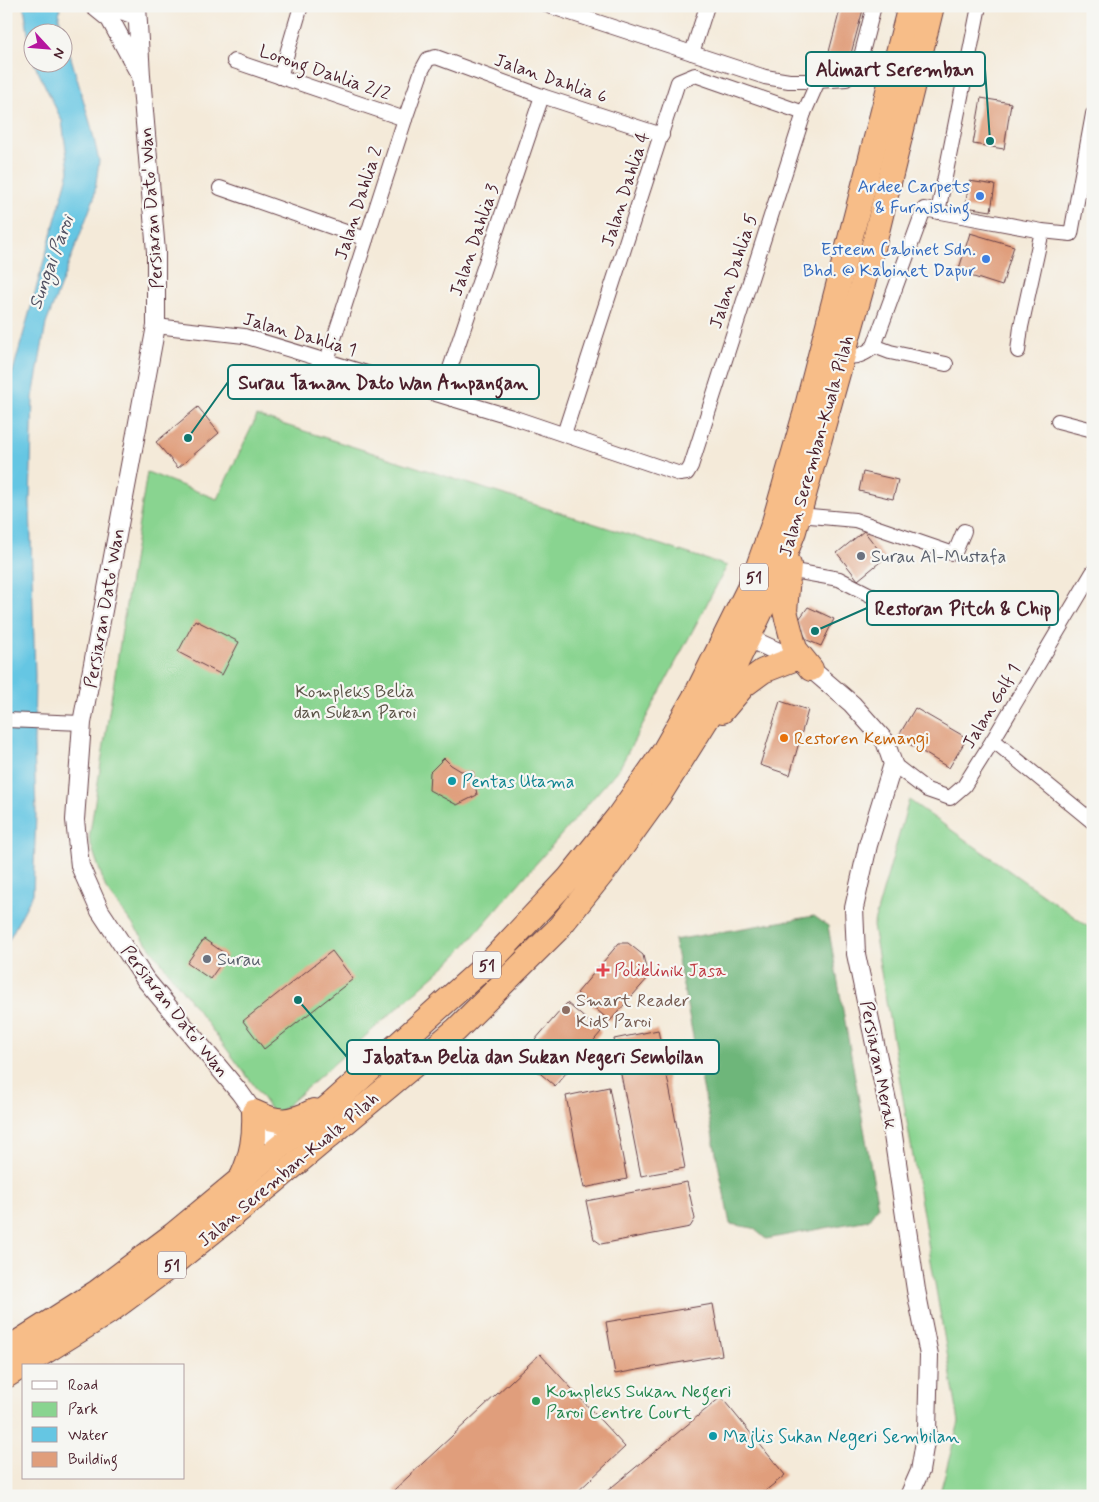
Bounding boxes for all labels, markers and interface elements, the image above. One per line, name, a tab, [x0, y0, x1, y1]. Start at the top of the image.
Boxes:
north arrow	[22, 22, 72, 72]
street label: Lorong Dahlia 2/2	[255, 39, 393, 109]
text: N	[49, 45, 69, 61]
street label: Jalan Dahlia 6	[491, 48, 610, 110]
callout: Alimart Seremban	[806, 52, 985, 86]
text: Alimart Seremban	[816, 58, 974, 83]
street label: Persiaran Dato' Wan	[134, 126, 170, 289]
street label: Jalan Dahlia 4	[596, 129, 656, 250]
street label: Jalan Dahlia 2	[329, 143, 389, 263]
place label: Ardee Carpets & Furnishing	[858, 175, 970, 222]
street label: Jalan Dahlia 3	[445, 181, 505, 300]
marker: Ardee Carpets & Furnishing	[974, 190, 986, 202]
street label: Jalan Dahlia 5	[704, 210, 764, 332]
water label: Sungai Paroi	[23, 211, 82, 314]
place label: Esteem Cabinet Sdn. Bhd. @ Kabinet Dapur	[803, 238, 976, 283]
marker: Esteem Cabinet Sdn. Bhd. @ Kabinet Dapur	[980, 253, 992, 265]
street label: Jalan Dahlia 1	[240, 307, 359, 363]
street label: Jalan Seremban-Kuala Pilah	[774, 333, 860, 560]
callout: Surau Taman Dato Wan Ampangan	[228, 365, 539, 399]
text: Surau Taman Dato Wan Ampangan	[238, 371, 528, 399]
street label: Persiaran Dato' Wan	[79, 526, 131, 690]
place label: Surau Al-Mustafa	[871, 545, 1006, 569]
marker: Surau Al-Mustafa	[855, 550, 867, 562]
road number: 51	[740, 564, 768, 590]
callout: Restoran Pitch & Chip	[867, 591, 1058, 625]
text: Restoran Pitch & Chip	[875, 597, 1052, 622]
street label: Jalan Golf 1	[957, 660, 1027, 753]
park label: Kompleks Belia dan Sukan Paroi	[294, 680, 416, 725]
place label: Restoren Kemangi	[794, 727, 929, 752]
marker: Restoren Kemangi	[778, 732, 790, 744]
place label: Pentas Utama	[462, 770, 575, 794]
marker: Pentas Utama	[446, 775, 458, 787]
street label: Persiaran Dato' Wan	[115, 941, 233, 1083]
place label: Surau	[217, 948, 261, 972]
road number: 51	[473, 952, 501, 978]
marker: Surau	[201, 953, 213, 965]
place label: Poliklinik Jasa	[614, 959, 726, 983]
marker: Poliklinik Jasa	[596, 963, 610, 977]
place label: Smart Reader Kids Paroi	[576, 989, 690, 1034]
street label: Persiaran Merak	[854, 999, 902, 1131]
marker: Smart Reader Kids Paroi	[560, 1004, 572, 1016]
callout: Jabatan Belia dan Sukan Negeri Sembilan	[347, 1040, 719, 1074]
text: Jabatan Belia dan Sukan Negeri Sembilan	[363, 1045, 704, 1071]
street label: Jalan Seremban-Kuala Pilah	[193, 1087, 384, 1253]
road number: 51	[158, 1252, 186, 1278]
legend	[22, 1364, 185, 1480]
text: Road	[68, 1376, 98, 1396]
place label: Kompleks Sukan Negeri Paroi Centre Court	[546, 1380, 731, 1425]
marker: Kompleks Sukan Negeri Paroi Centre Court	[530, 1395, 542, 1407]
text: Park	[68, 1400, 98, 1420]
place label: Majlis Sukan Negeri Sembilan	[723, 1425, 959, 1450]
text: Water	[68, 1426, 108, 1446]
marker: Majlis Sukan Negeri Sembilan	[707, 1430, 719, 1442]
text: Building	[68, 1450, 118, 1471]

